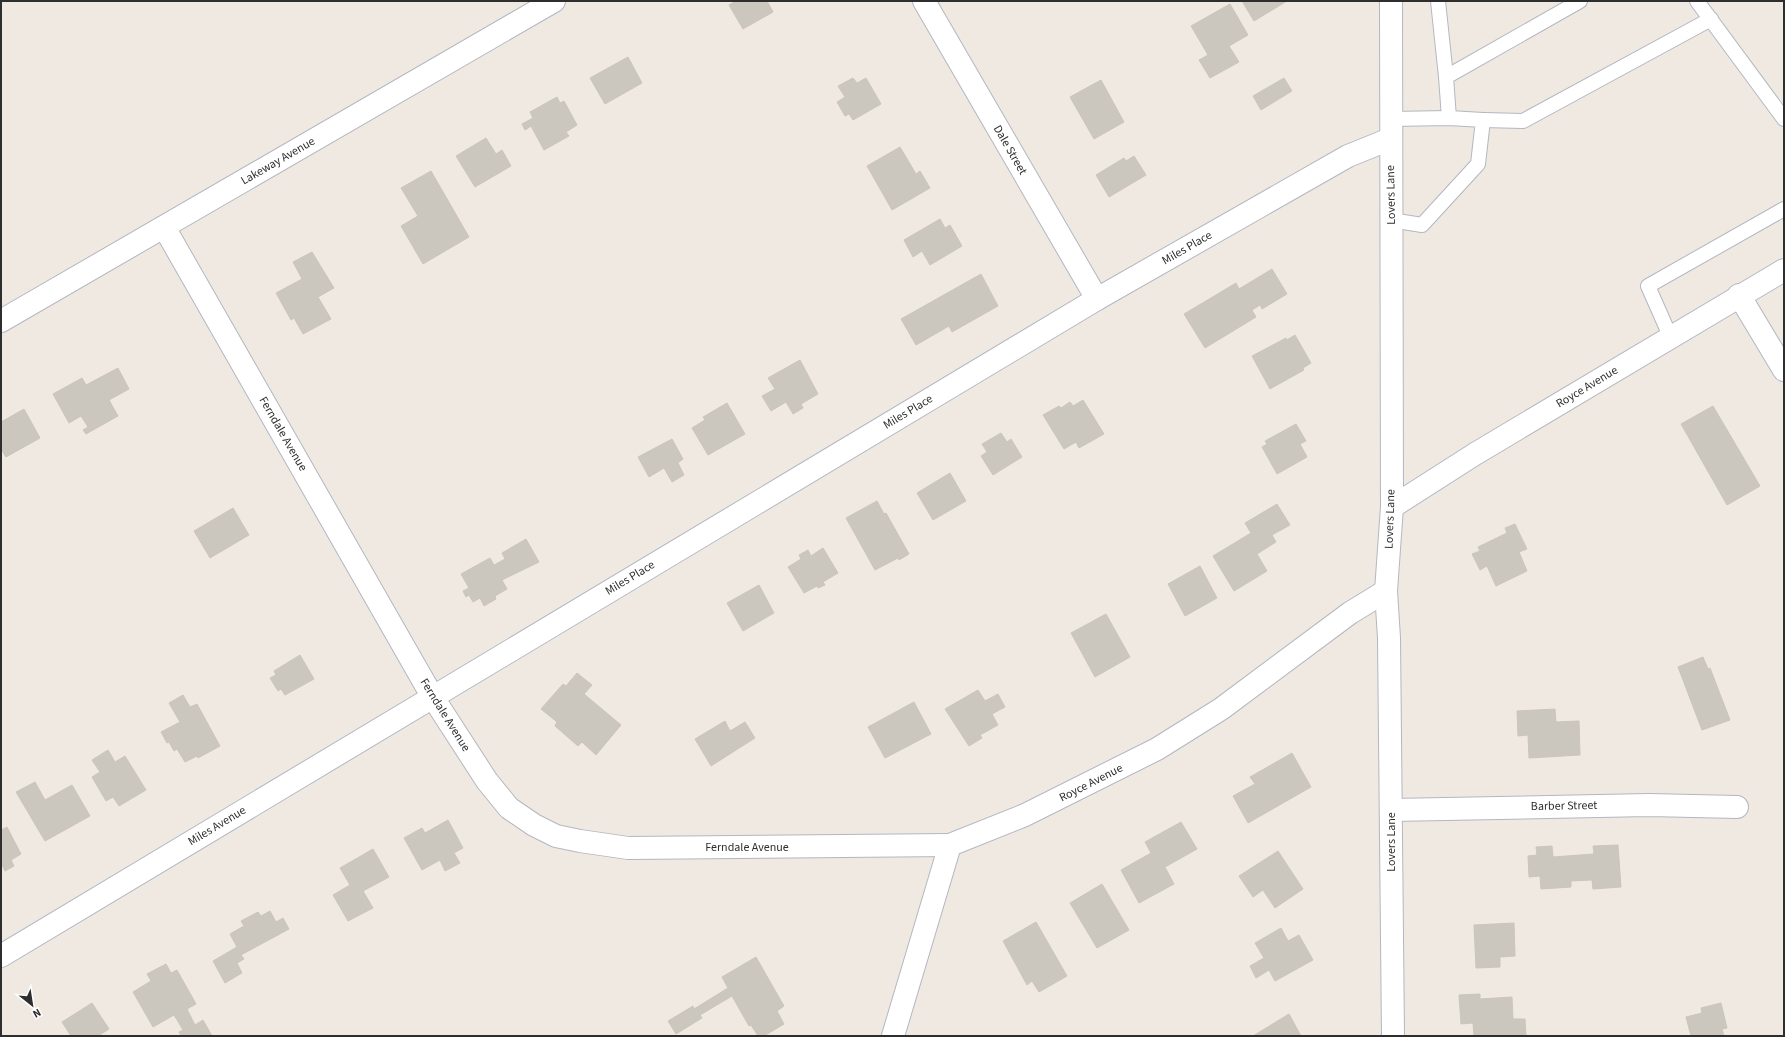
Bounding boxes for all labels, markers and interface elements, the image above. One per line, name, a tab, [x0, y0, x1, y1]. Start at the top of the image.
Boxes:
street label: Dale Street	[989, 122, 1031, 178]
street label: Lakeway Avenue	[238, 133, 318, 189]
street label: Lovers Lane	[1382, 165, 1400, 225]
street label: Miles Place	[1159, 227, 1215, 269]
street label: Royce Avenue	[1553, 362, 1621, 412]
street label: Miles Place	[880, 390, 936, 433]
street label: Ferndale Avenue	[255, 394, 311, 474]
street label: Lovers Lane	[1380, 489, 1400, 549]
street label: Miles Place	[602, 556, 658, 599]
street label: Ferndale Avenue	[416, 675, 474, 755]
street label: Royce Avenue	[1056, 760, 1126, 806]
street label: Barber Street	[1531, 797, 1597, 815]
street label: Miles Avenue	[185, 802, 249, 850]
street label: Lovers Lane	[1383, 812, 1400, 872]
street label: Ferndale Avenue	[705, 839, 789, 856]
north arrow	[12, 985, 52, 1025]
text: N	[30, 1005, 44, 1022]

